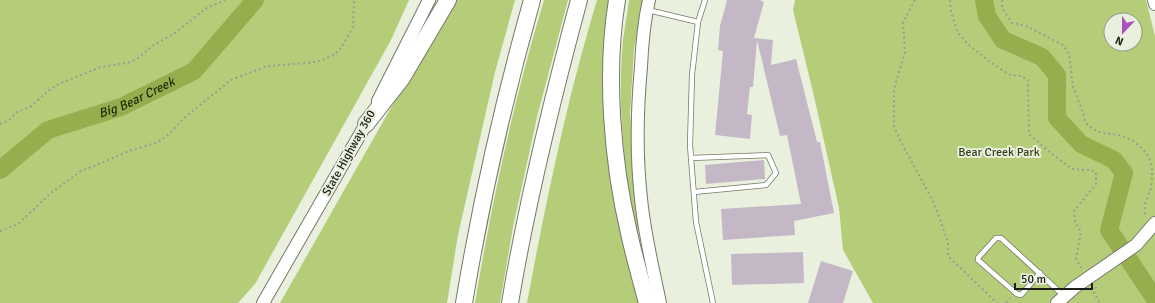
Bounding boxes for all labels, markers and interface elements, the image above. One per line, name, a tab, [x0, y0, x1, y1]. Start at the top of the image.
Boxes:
north arrow	[1103, 12, 1143, 52]
text: N	[1113, 33, 1125, 48]
water label: Big Bear Creek	[97, 73, 179, 122]
street label: State Highway 360	[319, 107, 379, 199]
park label: Bear Creek Park	[958, 145, 1040, 160]
scale bar	[1015, 265, 1092, 291]
text: 50 m	[1021, 272, 1046, 287]

